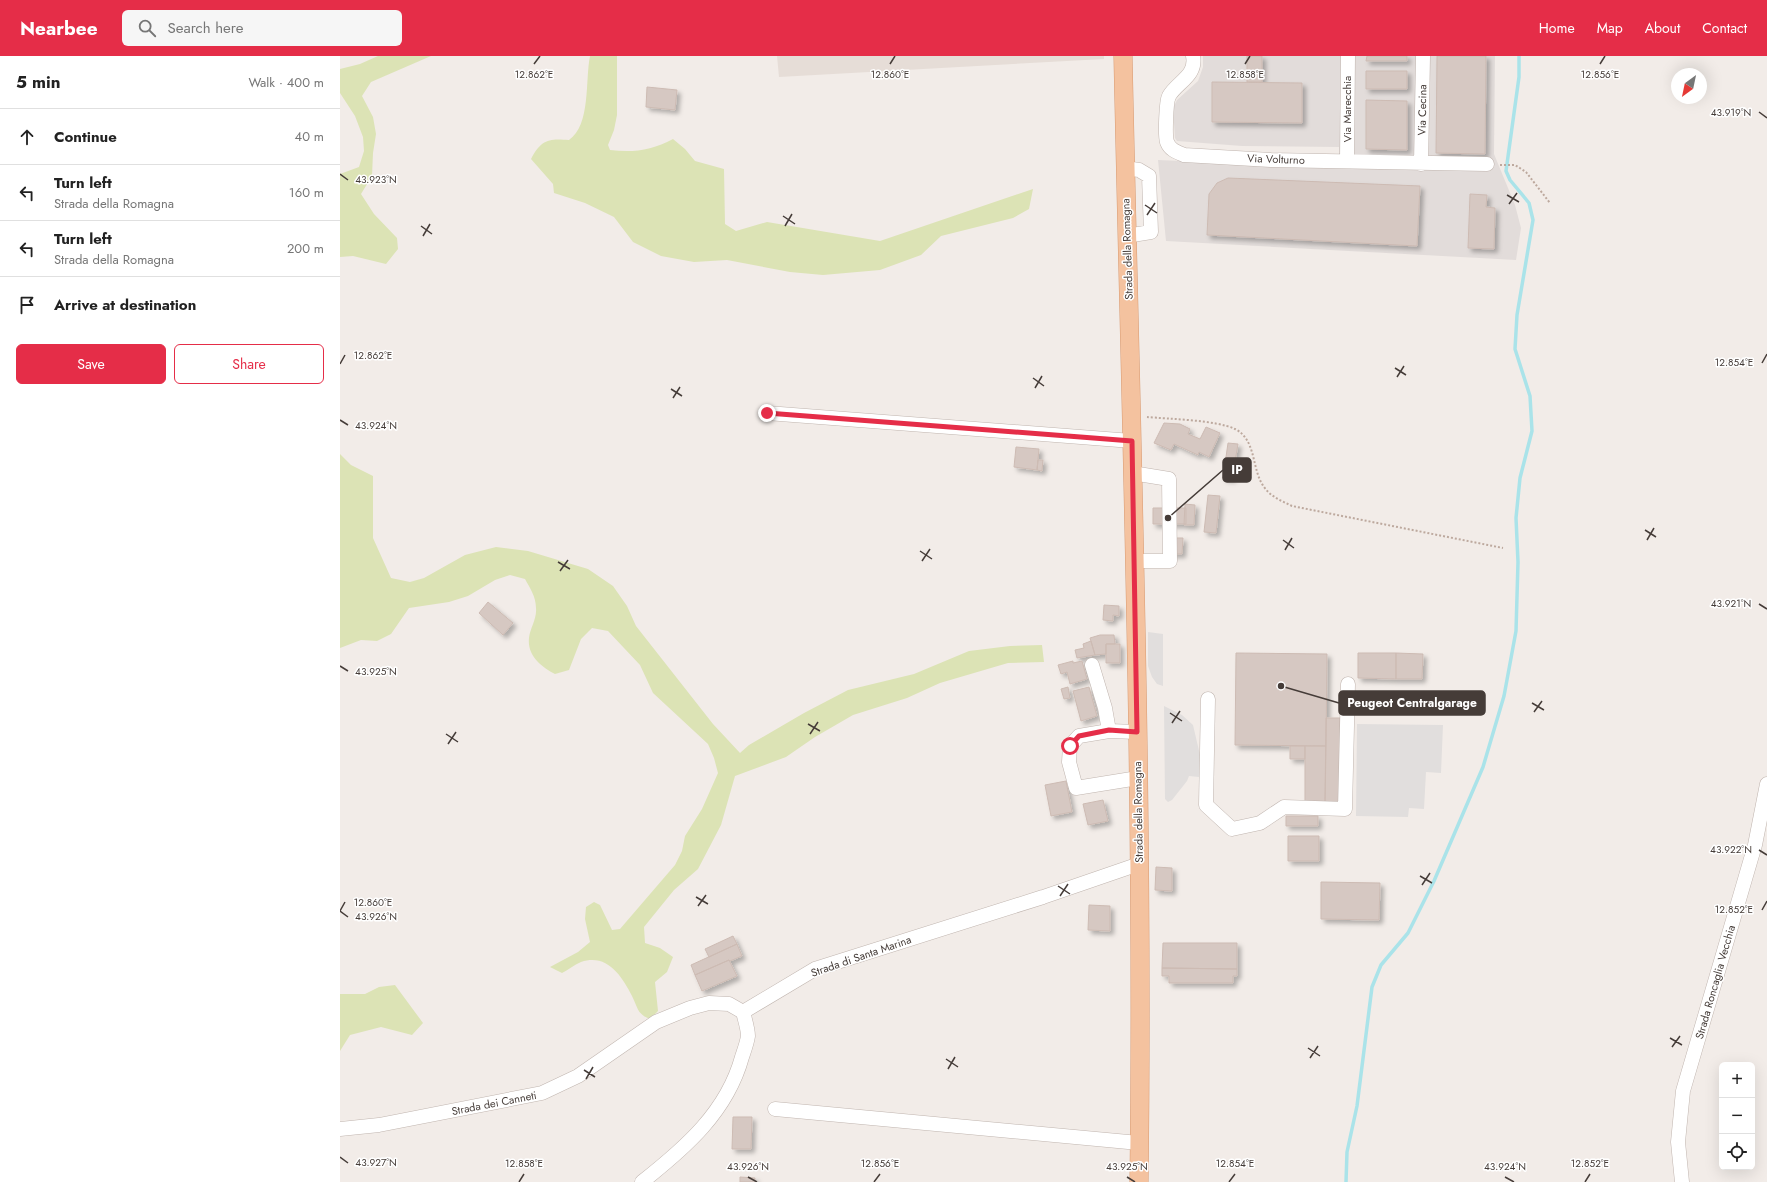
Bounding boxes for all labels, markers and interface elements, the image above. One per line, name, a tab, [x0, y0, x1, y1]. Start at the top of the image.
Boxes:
search box	[122, 10, 402, 46]
text: Nearbee	[20, 15, 98, 42]
icon: search	[136, 17, 158, 39]
text: Search here	[168, 17, 243, 39]
text: Home	[1539, 18, 1575, 38]
text: Map	[1597, 18, 1623, 38]
text: About	[1645, 18, 1680, 38]
text: Contact	[1702, 18, 1747, 38]
text: 12.862°E	[515, 67, 553, 82]
text: 12.860°E	[871, 67, 909, 82]
text: 12.858°E	[1226, 67, 1264, 82]
text: 12.856°E	[1581, 67, 1619, 82]
north arrow	[1671, 68, 1707, 104]
text: 5 min	[16, 70, 60, 94]
text: Walk · 400 m	[249, 73, 324, 92]
street label: Via Marecchia	[1339, 76, 1355, 142]
street label: Via Cecina	[1414, 84, 1430, 136]
text: 43.919°N	[1711, 105, 1751, 120]
icon: ahead	[16, 126, 38, 148]
text: Continue	[54, 126, 117, 148]
text: 40 m	[295, 127, 324, 146]
street label: Via Volturno	[1247, 150, 1305, 168]
text: Turn left	[54, 172, 112, 194]
text: 43.923°N	[355, 172, 397, 187]
icon: left	[16, 182, 38, 204]
text: 160 m	[289, 183, 324, 202]
text: Strada della Romagna	[54, 194, 174, 213]
street label: Strada della Romagna	[1117, 198, 1137, 300]
text: Turn left	[54, 228, 112, 250]
icon: left	[16, 238, 38, 260]
text: 200 m	[287, 239, 324, 258]
text: Strada della Romagna	[54, 250, 174, 269]
icon: arrive	[16, 294, 38, 316]
text: Arrive at destination	[54, 294, 196, 316]
button: Save	[16, 344, 166, 384]
button: Share	[174, 344, 324, 384]
text: 12.862°E	[354, 348, 392, 363]
text: 12.854°E	[1715, 355, 1753, 370]
route end	[758, 404, 776, 422]
text: 43.924°N	[355, 418, 397, 433]
callout: IP	[1223, 458, 1251, 482]
text: IP	[1231, 461, 1243, 479]
text: 43.921°N	[1711, 596, 1751, 611]
text: 43.925°N	[355, 664, 397, 679]
callout: Peugeot Centralgarage	[1339, 691, 1485, 715]
text: Peugeot Centralgarage	[1347, 694, 1477, 712]
route start	[1061, 737, 1079, 755]
street label: Strada della Romagna	[1129, 761, 1147, 863]
text: 43.922°N	[1710, 842, 1752, 857]
text: 12.860°E	[354, 895, 392, 910]
text: 12.852°E	[1715, 902, 1753, 917]
text: 43.926°N	[355, 909, 397, 924]
street label: Strada Roncaglia Vecchia	[1691, 923, 1739, 1041]
street label: Strada di Santa Marina	[809, 931, 913, 981]
map controls	[1719, 1062, 1755, 1170]
button: +	[1719, 1062, 1755, 1098]
street label: Strada dei Canneti	[450, 1087, 538, 1119]
button: −	[1719, 1098, 1755, 1134]
button: locate	[1719, 1134, 1755, 1170]
text: 43.927°N	[355, 1155, 397, 1170]
text: 12.858°E	[505, 1156, 543, 1171]
text: 12.856°E	[861, 1156, 899, 1171]
text: 12.854°E	[1216, 1156, 1254, 1171]
text: 12.852°E	[1571, 1156, 1609, 1171]
text: 43.926°N	[727, 1159, 769, 1174]
text: 43.925°N	[1106, 1159, 1148, 1174]
text: 43.924°N	[1484, 1159, 1526, 1174]

